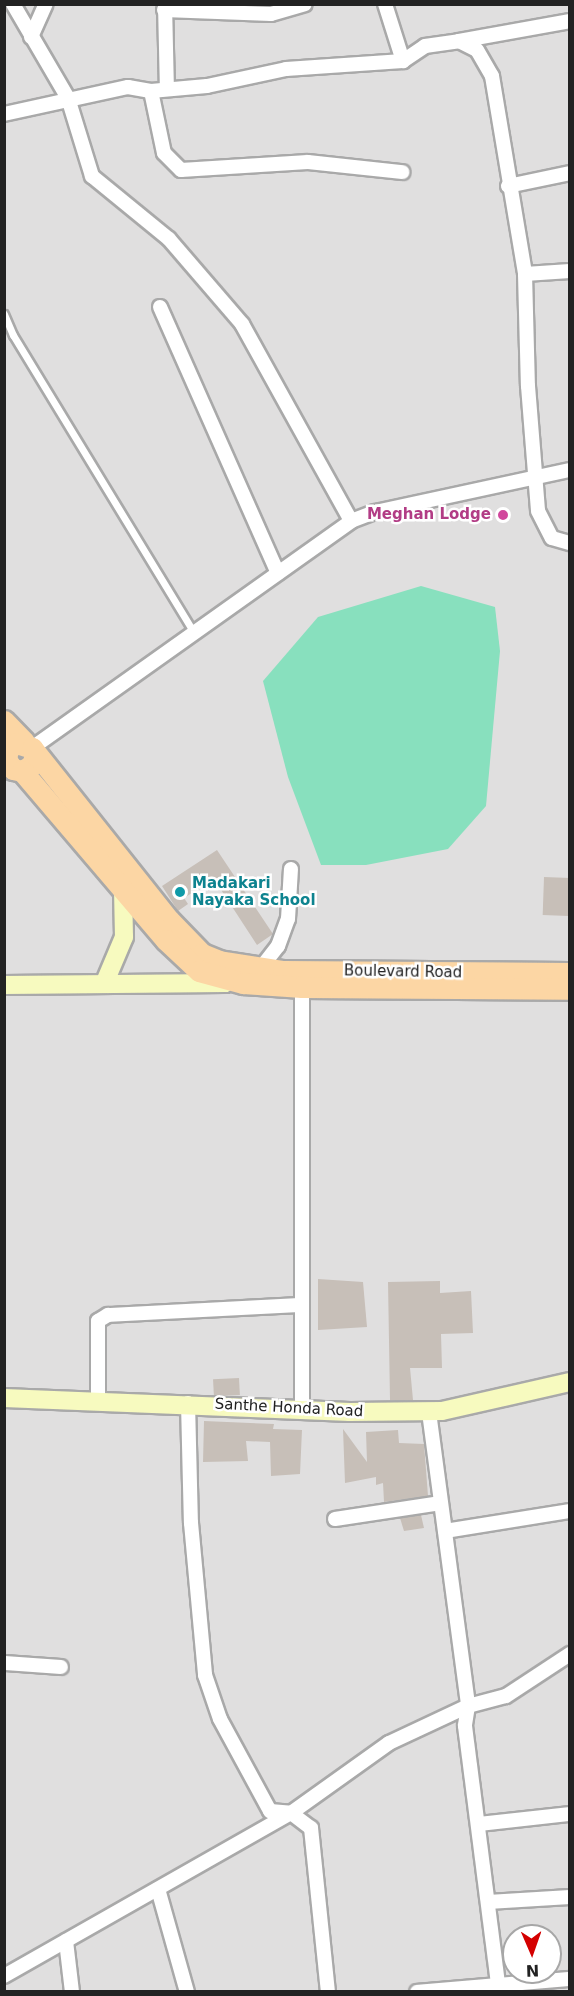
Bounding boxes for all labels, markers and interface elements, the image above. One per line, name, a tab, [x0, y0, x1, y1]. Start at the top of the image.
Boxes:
place label: Meghan Lodge	[367, 506, 491, 524]
marker: Meghan Lodge	[496, 508, 510, 522]
place label: Madakari Nayaka School	[192, 874, 316, 909]
marker: Madakari Nayaka School	[173, 885, 187, 899]
street label: Boulevard Road	[344, 962, 462, 982]
street label: Santhe Honda Road	[214, 1395, 364, 1421]
north arrow	[502, 1924, 562, 1984]
text: N	[526, 1961, 540, 1980]

